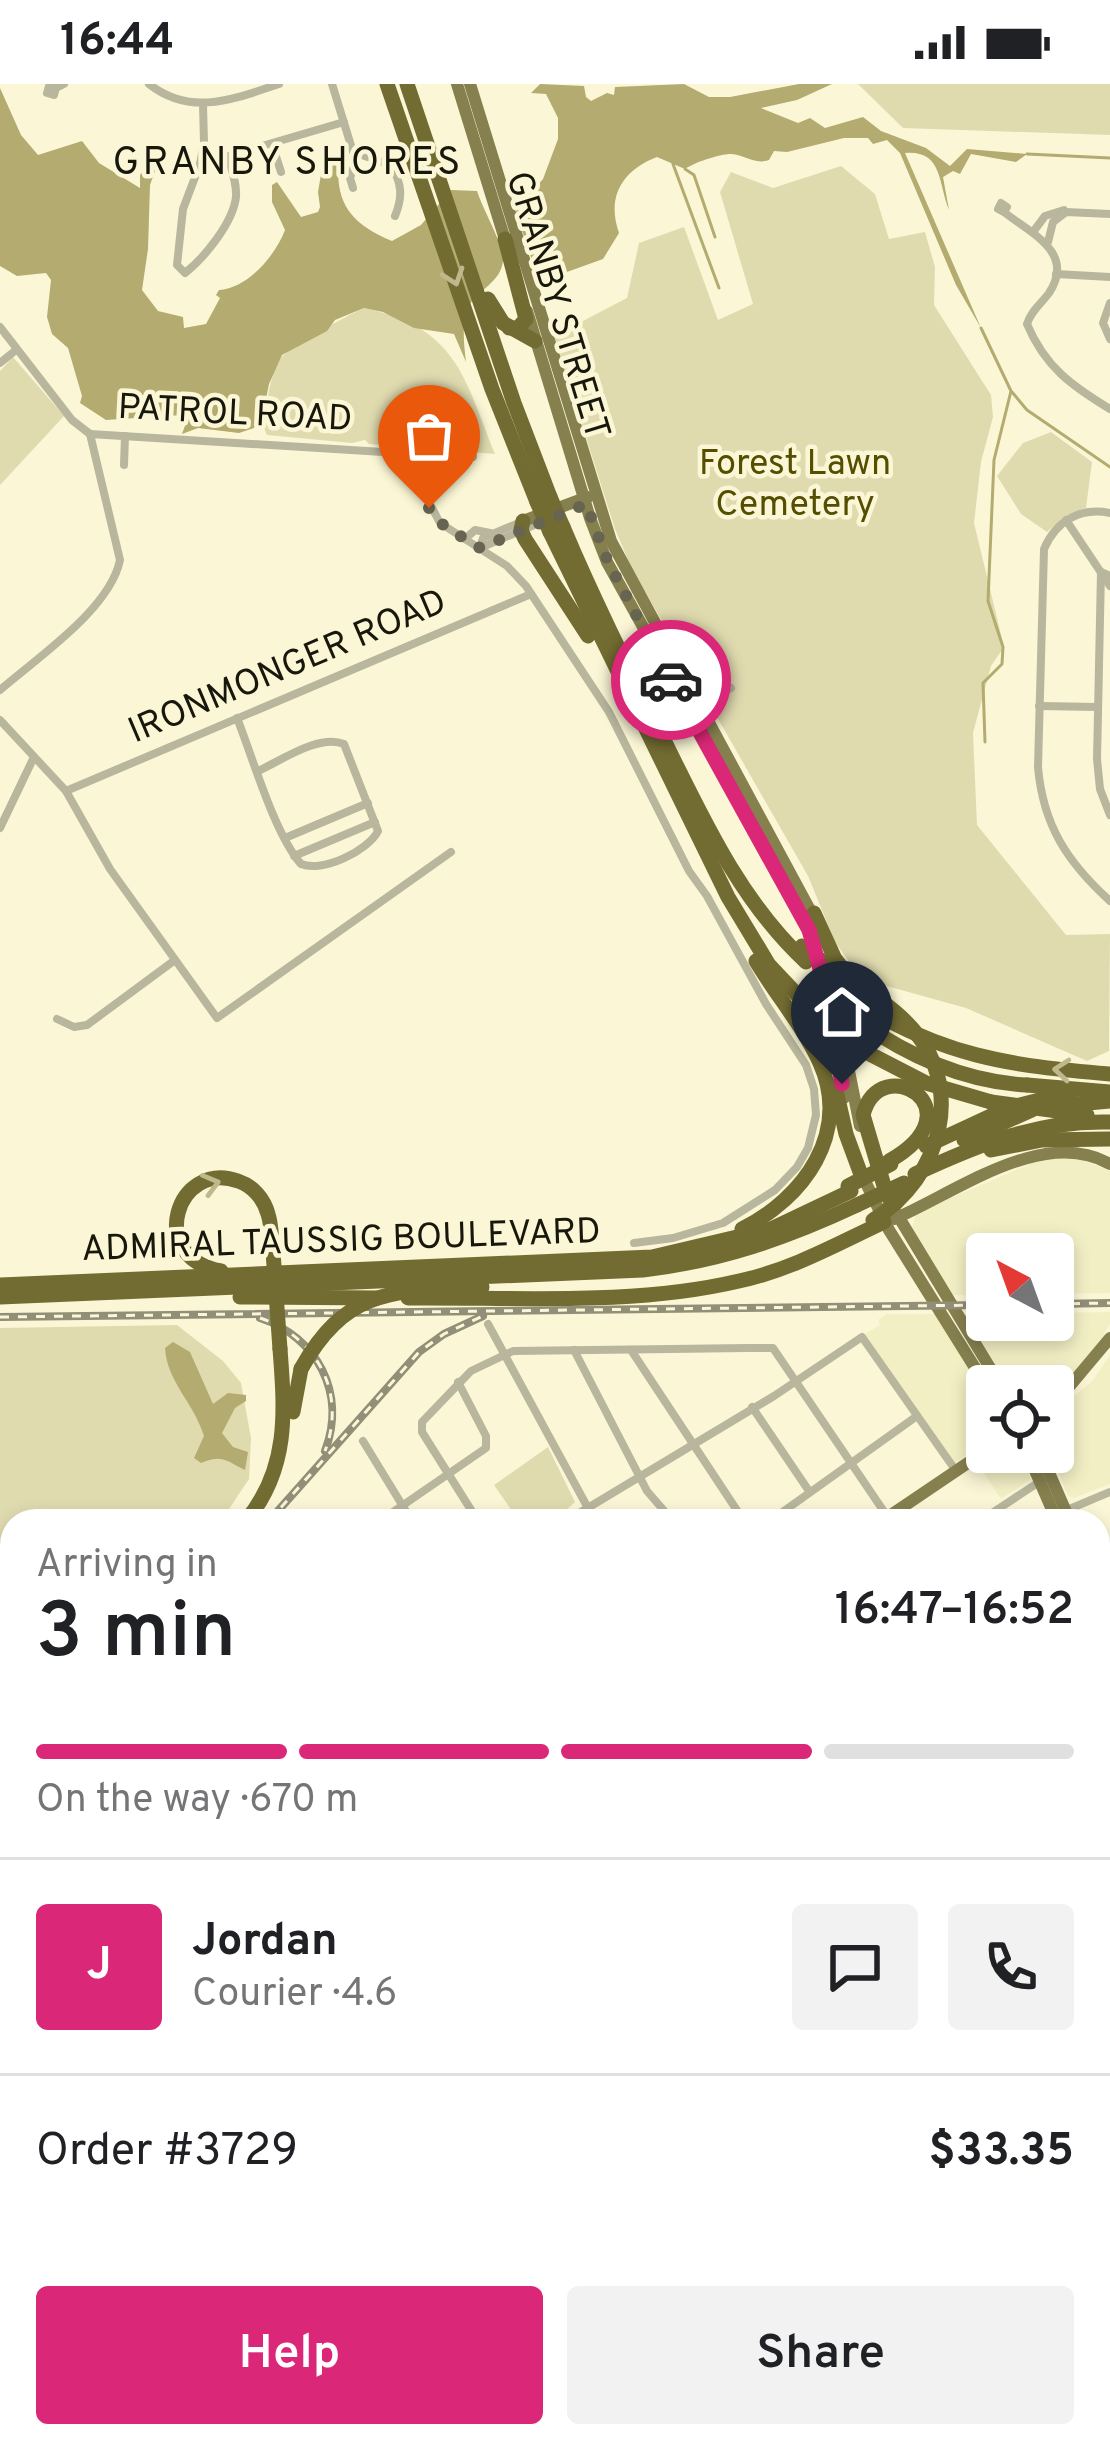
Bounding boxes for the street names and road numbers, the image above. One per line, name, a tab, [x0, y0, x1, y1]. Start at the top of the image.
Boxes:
street label: GRANBY STREET	[493, 166, 619, 446]
street label: PATROL ROAD	[116, 386, 354, 444]
street label: IRONMONGER ROAD	[122, 580, 454, 756]
street label: ADMIRAL TAUSSIG BOULEVARD	[81, 1210, 601, 1274]

